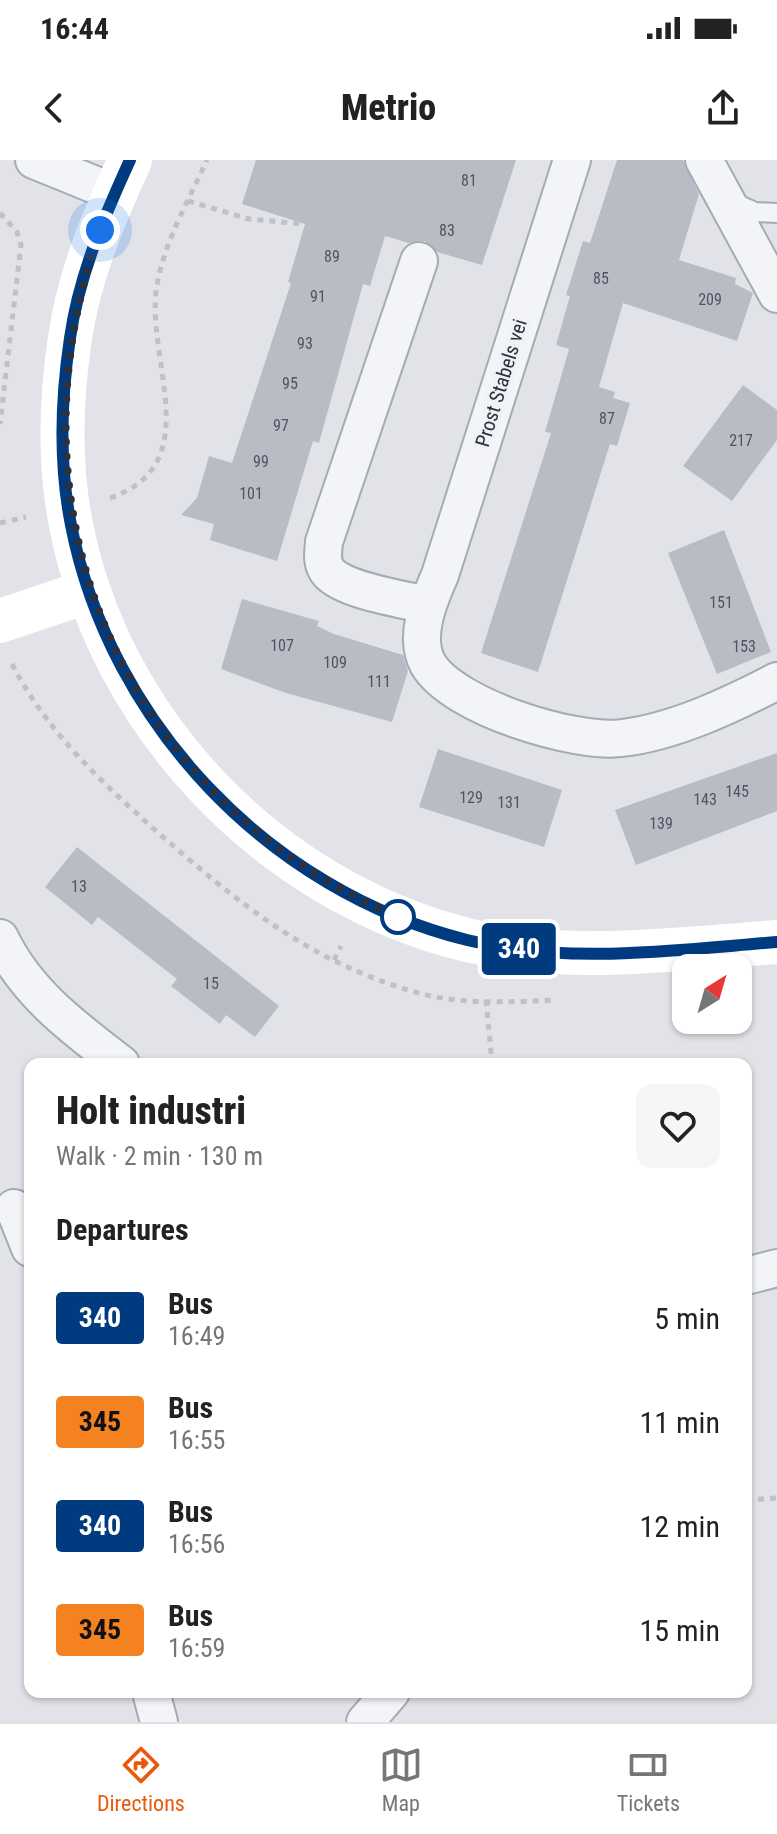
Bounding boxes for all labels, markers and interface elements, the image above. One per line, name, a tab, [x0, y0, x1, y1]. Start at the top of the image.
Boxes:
text: 16:44	[40, 11, 109, 46]
icon: back	[32, 86, 76, 130]
icon: share	[701, 86, 745, 130]
text: Metrio	[341, 87, 436, 129]
house number: 81	[461, 171, 477, 190]
your location	[80, 210, 120, 250]
house number: 83	[439, 221, 455, 240]
house number: 89	[324, 247, 340, 266]
house number: 85	[593, 269, 609, 288]
house number: 91	[310, 287, 326, 306]
house number: 209	[698, 290, 722, 309]
street label: Prost Stabels vei	[470, 316, 532, 450]
house number: 93	[297, 334, 313, 353]
house number: 95	[282, 374, 298, 393]
house number: 87	[599, 409, 615, 428]
house number: 97	[273, 416, 289, 435]
house number: 217	[729, 431, 753, 450]
house number: 99	[253, 452, 269, 471]
house number: 101	[239, 484, 263, 503]
house number: 151	[709, 593, 733, 612]
house number: 107	[270, 636, 294, 655]
house number: 153	[732, 637, 756, 656]
house number: 109	[323, 653, 347, 672]
house number: 111	[367, 672, 391, 691]
house number: 145	[725, 782, 749, 801]
house number: 129	[459, 788, 483, 807]
house number: 143	[693, 790, 717, 809]
house number: 131	[497, 793, 521, 812]
house number: 139	[649, 814, 673, 833]
house number: 13	[71, 877, 87, 896]
unlabelled marker	[381, 900, 415, 934]
line badge: 340	[473, 923, 565, 975]
text: 340	[498, 932, 540, 965]
north arrow	[672, 954, 752, 1034]
map controls	[672, 954, 752, 1034]
house number: 15	[203, 974, 219, 993]
button: heart	[636, 1084, 720, 1168]
text: Holt industri	[56, 1089, 246, 1133]
text: Walk · 2 min · 130 m	[56, 1141, 263, 1171]
text: Departures	[56, 1212, 189, 1247]
text: Bus	[168, 1286, 213, 1321]
text: 340	[79, 1301, 121, 1334]
text: 5 min	[654, 1301, 720, 1336]
text: 16:49	[168, 1321, 225, 1351]
text: Bus	[168, 1390, 213, 1425]
text: 345	[79, 1405, 121, 1438]
text: 11 min	[639, 1405, 720, 1440]
text: 16:55	[168, 1425, 225, 1455]
text: Bus	[168, 1494, 213, 1529]
text: 340	[79, 1509, 121, 1542]
text: 12 min	[639, 1509, 720, 1544]
text: 16:56	[168, 1529, 225, 1559]
text: Bus	[168, 1598, 213, 1633]
text: 345	[79, 1613, 121, 1646]
text: 15 min	[639, 1613, 720, 1648]
text: 16:59	[168, 1633, 225, 1663]
tab: Directions	[97, 1743, 185, 1816]
tab: Map	[379, 1743, 423, 1816]
tab: Tickets	[617, 1743, 680, 1816]

